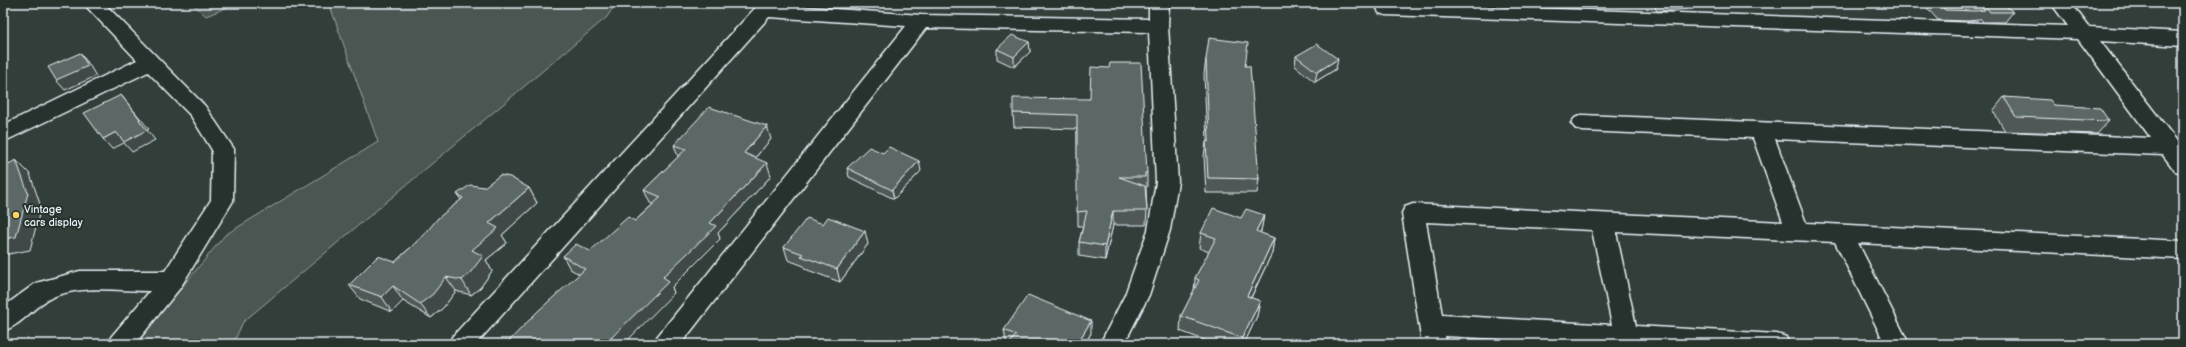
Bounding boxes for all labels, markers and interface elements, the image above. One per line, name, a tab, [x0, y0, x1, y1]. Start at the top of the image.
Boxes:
place label: Vintage cars display	[24, 203, 83, 229]
marker: Vintage cars display	[11, 210, 21, 220]

